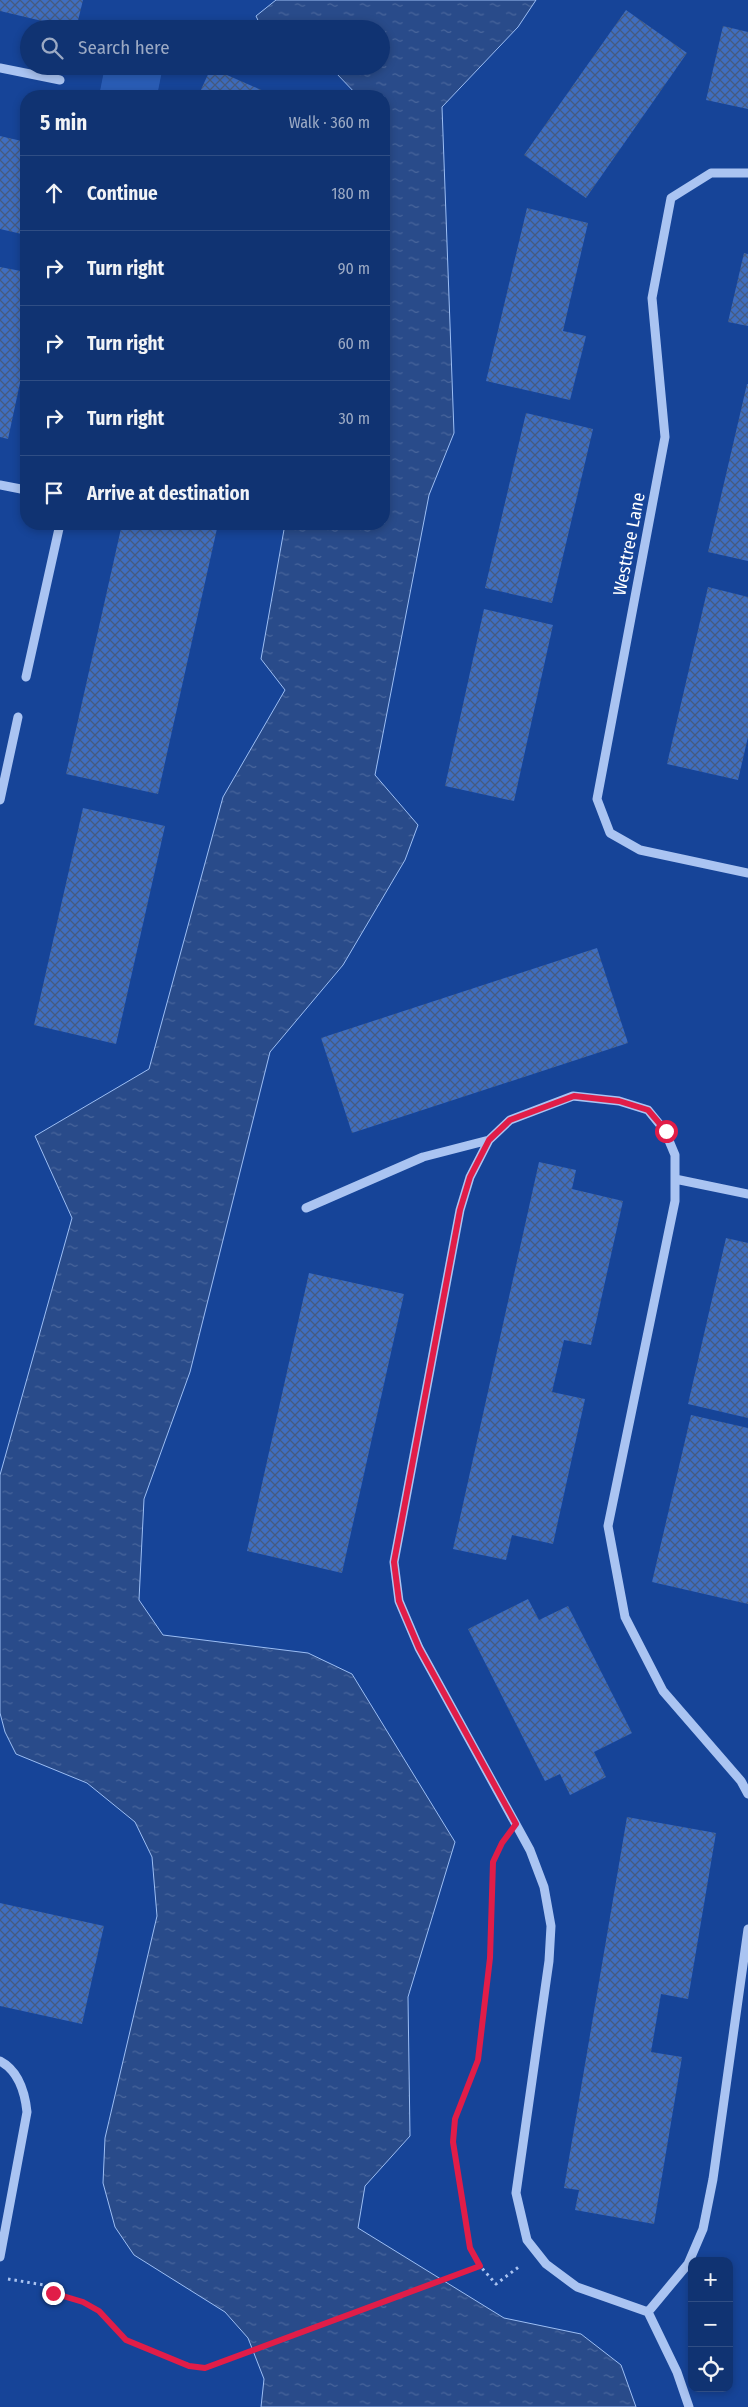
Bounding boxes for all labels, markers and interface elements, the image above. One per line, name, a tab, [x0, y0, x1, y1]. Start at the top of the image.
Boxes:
search box	[20, 20, 390, 75]
icon: search	[38, 34, 66, 62]
text: Search here	[78, 36, 170, 59]
text: 5 min	[40, 110, 87, 136]
text: Walk · 360 m	[289, 113, 370, 132]
icon: ahead	[40, 179, 68, 207]
text: Continue	[87, 182, 158, 205]
text: 180 m	[331, 184, 370, 203]
icon: right	[40, 254, 68, 282]
text: Turn right	[87, 257, 164, 280]
text: 90 m	[338, 259, 370, 278]
icon: right	[40, 329, 68, 357]
text: Turn right	[87, 332, 164, 355]
text: 60 m	[338, 334, 370, 353]
icon: right	[40, 404, 68, 432]
text: Turn right	[87, 407, 164, 430]
text: 30 m	[338, 409, 370, 428]
icon: arrive	[40, 479, 68, 507]
text: Arrive at destination	[87, 482, 250, 505]
street label: Westtree Lane	[608, 491, 650, 597]
route start	[655, 1120, 678, 1143]
map controls	[688, 2257, 733, 2392]
button: +	[688, 2257, 733, 2302]
route end	[42, 2282, 65, 2305]
button: −	[688, 2302, 733, 2347]
button: locate	[688, 2347, 733, 2392]

